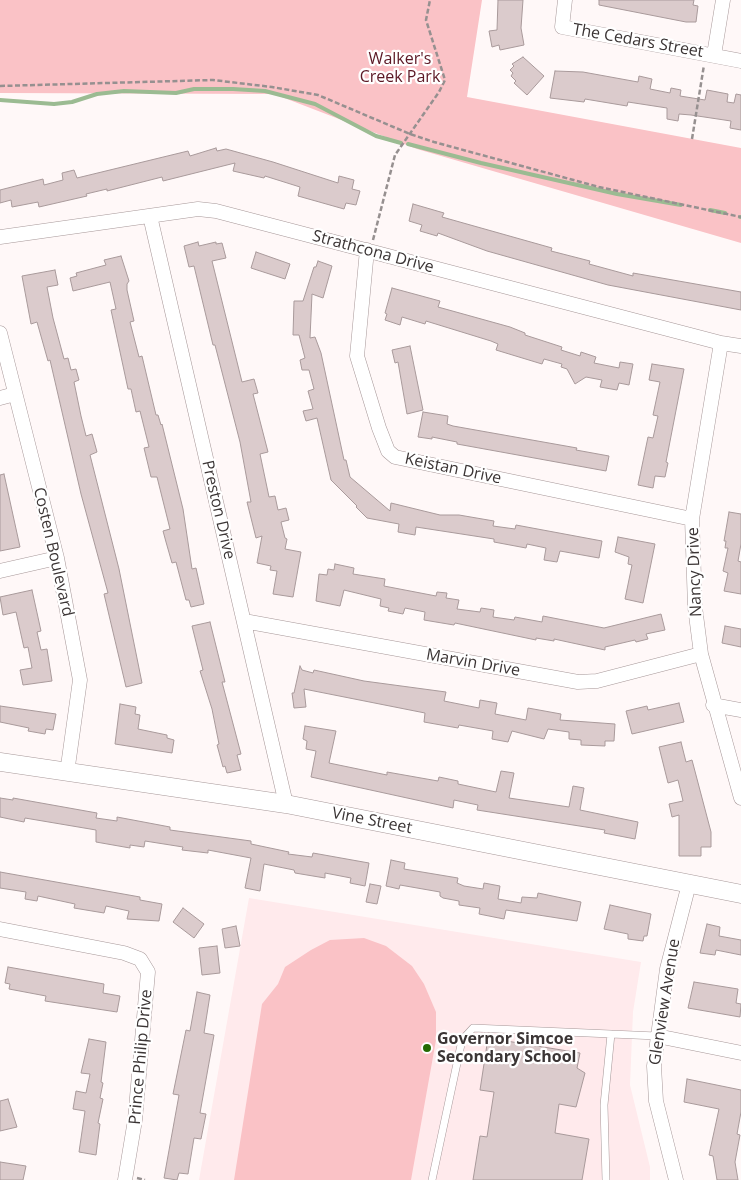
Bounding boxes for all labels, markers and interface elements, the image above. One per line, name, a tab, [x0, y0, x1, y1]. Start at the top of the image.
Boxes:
street label: The Cedars Street	[571, 20, 705, 62]
park label: Walker's Creek Park	[360, 49, 440, 87]
street label: Strathcona Drive	[310, 227, 436, 277]
street label: Keistan Drive	[403, 449, 503, 489]
street label: Preston Drive	[197, 459, 239, 561]
street label: Costen Boulevard	[29, 486, 77, 618]
street label: Nancy Drive	[684, 527, 706, 617]
street label: Marvin Drive	[425, 645, 521, 681]
street label: Vine Street	[330, 804, 414, 838]
street label: Glenview Avenue	[646, 937, 684, 1067]
street label: Prince Philip Drive	[126, 989, 156, 1125]
place label: Governor Simcoe Secondary School	[437, 1029, 576, 1067]
marker: Governor Simcoe Secondary School	[421, 1042, 433, 1054]

